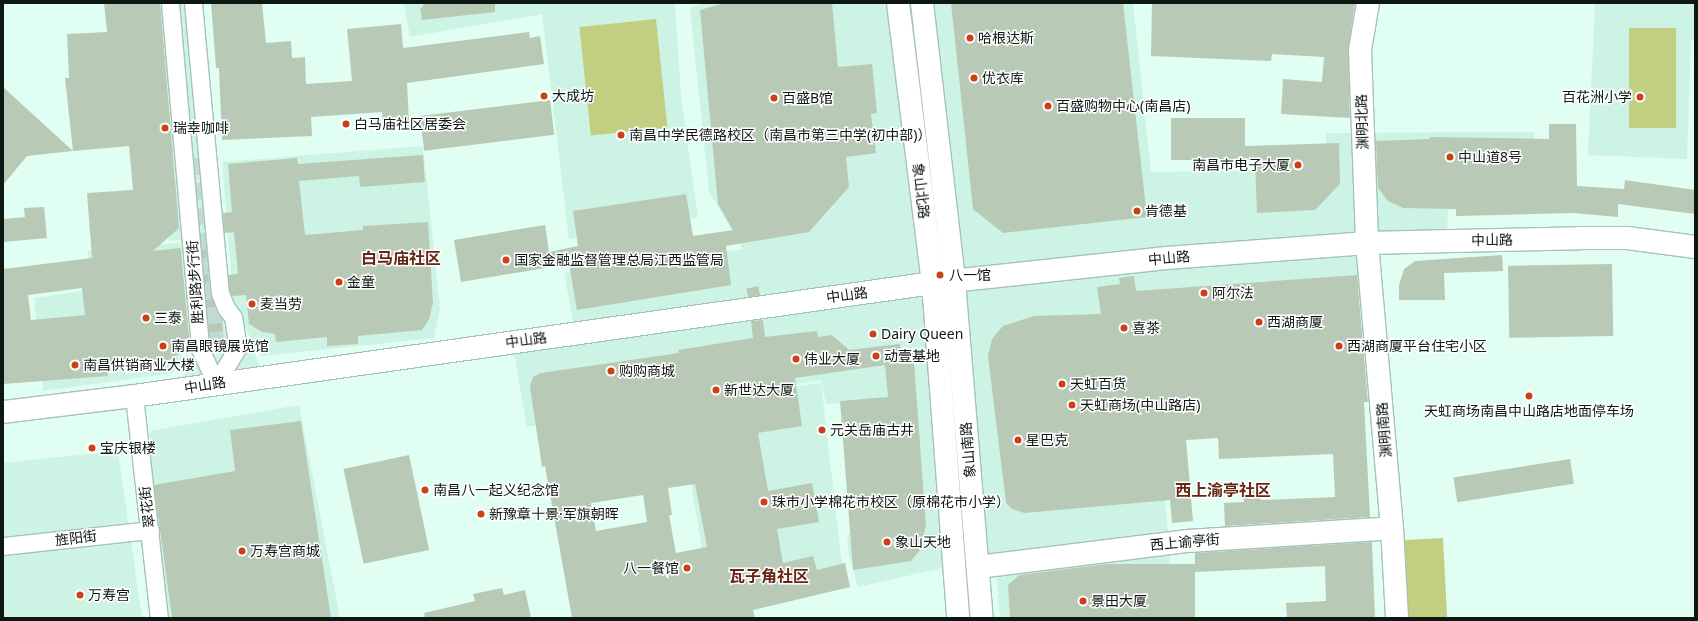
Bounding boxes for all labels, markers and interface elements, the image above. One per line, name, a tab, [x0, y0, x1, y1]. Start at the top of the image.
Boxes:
place label: 哈根达斯	[978, 30, 1034, 46]
marker: 哈根达斯	[965, 33, 975, 43]
place label: 优衣库	[982, 70, 1024, 86]
marker: 优衣库	[969, 73, 979, 83]
place label: 大成坊	[552, 88, 594, 104]
place label: 百花洲小学	[1562, 89, 1632, 105]
place label: 百盛B馆	[782, 90, 833, 106]
marker: 大成坊	[539, 91, 549, 101]
marker: 百花洲小学	[1635, 92, 1645, 102]
marker: 百盛B馆	[769, 93, 779, 103]
street label: 渊明北路	[1353, 94, 1371, 150]
place label: 百盛购物中心(南昌店)	[1056, 98, 1190, 114]
marker: 百盛购物中心(南昌店)	[1043, 101, 1053, 111]
place label: 白马庙社区居委会	[354, 116, 466, 132]
marker: 白马庙社区居委会	[341, 119, 351, 129]
place label: 瑞幸咖啡	[173, 120, 229, 136]
marker: 瑞幸咖啡	[160, 123, 170, 133]
place label: 南昌中学民德路校区（南昌市第三中学(初中部)）	[629, 127, 931, 143]
marker: 南昌中学民德路校区（南昌市第三中学(初中部)）	[616, 130, 626, 140]
place label: 中山道8号	[1458, 149, 1522, 165]
marker: 中山道8号	[1445, 152, 1455, 162]
place label: 南昌市电子大厦	[1192, 157, 1290, 173]
marker: 南昌市电子大厦	[1293, 160, 1303, 170]
street label: 象山北路	[909, 162, 933, 220]
place label: 肯德基	[1145, 203, 1187, 219]
marker: 肯德基	[1132, 206, 1142, 216]
street label: 中山路	[1471, 231, 1513, 249]
street label: 胜利路步行街	[184, 240, 206, 324]
district label: 白马庙社区	[361, 248, 441, 268]
street label: 中山路	[1147, 248, 1191, 268]
place label: 国家金融监督管理总局江西监管局	[514, 252, 724, 268]
marker: 国家金融监督管理总局江西监管局	[501, 255, 511, 265]
place label: 八一馆	[949, 267, 991, 283]
marker: 八一馆	[934, 269, 946, 281]
place label: 金童	[347, 274, 375, 290]
marker: 金童	[334, 277, 344, 287]
street label: 中山路	[825, 284, 869, 306]
place label: 阿尔法	[1212, 285, 1254, 301]
marker: 阿尔法	[1199, 288, 1209, 298]
place label: 麦当劳	[260, 296, 302, 312]
marker: 麦当劳	[247, 299, 257, 309]
place label: 三泰	[154, 310, 182, 326]
marker: 三泰	[141, 313, 151, 323]
place label: 西湖商厦	[1267, 314, 1323, 330]
marker: 西湖商厦	[1254, 317, 1264, 327]
place label: 喜茶	[1132, 320, 1160, 336]
marker: 喜茶	[1119, 323, 1129, 333]
place label: Dairy Queen	[881, 326, 963, 342]
street label: 中山路	[504, 329, 548, 351]
marker: Dairy Queen	[868, 329, 878, 339]
place label: 南昌眼镜展览馆	[171, 338, 269, 354]
place label: 西湖商厦平台住宅小区	[1347, 338, 1487, 354]
marker: 南昌眼镜展览馆	[158, 341, 168, 351]
marker: 西湖商厦平台住宅小区	[1334, 341, 1344, 351]
place label: 动壹基地	[884, 348, 940, 364]
place label: 伟业大厦	[804, 351, 860, 367]
marker: 动壹基地	[871, 351, 881, 361]
marker: 伟业大厦	[791, 354, 801, 364]
place label: 南昌供销商业大楼	[83, 357, 195, 373]
marker: 南昌供销商业大楼	[70, 360, 80, 370]
place label: 购购商城	[619, 363, 675, 379]
marker: 购购商城	[606, 366, 616, 376]
street label: 中山路	[183, 373, 227, 397]
place label: 天虹百货	[1070, 376, 1126, 392]
marker: 天虹百货	[1057, 379, 1067, 389]
place label: 新世达大厦	[724, 382, 794, 398]
marker: 新世达大厦	[711, 385, 721, 395]
marker: 天虹商场南昌中山路店地面停车场	[1524, 391, 1534, 401]
place label: 天虹商场(中山路店)	[1080, 397, 1200, 413]
marker: 天虹商场(中山路店)	[1067, 400, 1077, 410]
street label: 渊明南路	[1373, 401, 1395, 459]
place label: 天虹商场南昌中山路店地面停车场	[1424, 403, 1634, 419]
street label: 象山南路	[957, 421, 979, 479]
place label: 元关岳庙古井	[830, 422, 914, 438]
marker: 元关岳庙古井	[817, 425, 827, 435]
place label: 星巴克	[1026, 432, 1068, 448]
marker: 星巴克	[1013, 435, 1023, 445]
place label: 宝庆银楼	[100, 440, 156, 456]
marker: 宝庆银楼	[87, 443, 97, 453]
district label: 西上渝亭社区	[1175, 480, 1271, 500]
place label: 南昌八一起义纪念馆	[433, 482, 559, 498]
street label: 翠花街	[136, 485, 158, 529]
marker: 南昌八一起义纪念馆	[420, 485, 430, 495]
place label: 珠市小学棉花市校区（原棉花市小学）	[772, 494, 1010, 510]
marker: 珠市小学棉花市校区（原棉花市小学）	[759, 497, 769, 507]
place label: 新豫章十景·军旗朝晖	[489, 506, 619, 522]
marker: 新豫章十景·军旗朝晖	[476, 509, 486, 519]
street label: 旌阳街	[54, 527, 98, 549]
street label: 西上谕亭街	[1149, 531, 1221, 553]
place label: 象山天地	[895, 534, 951, 550]
marker: 象山天地	[882, 537, 892, 547]
place label: 万寿宫商城	[250, 543, 320, 559]
marker: 万寿宫商城	[237, 546, 247, 556]
place label: 八一餐馆	[623, 560, 679, 576]
marker: 八一餐馆	[682, 563, 692, 573]
district label: 瓦子角社区	[729, 566, 809, 586]
place label: 万寿宫	[88, 587, 130, 603]
marker: 万寿宫	[75, 590, 85, 600]
place label: 景田大厦	[1091, 593, 1147, 609]
marker: 景田大厦	[1078, 596, 1088, 606]

